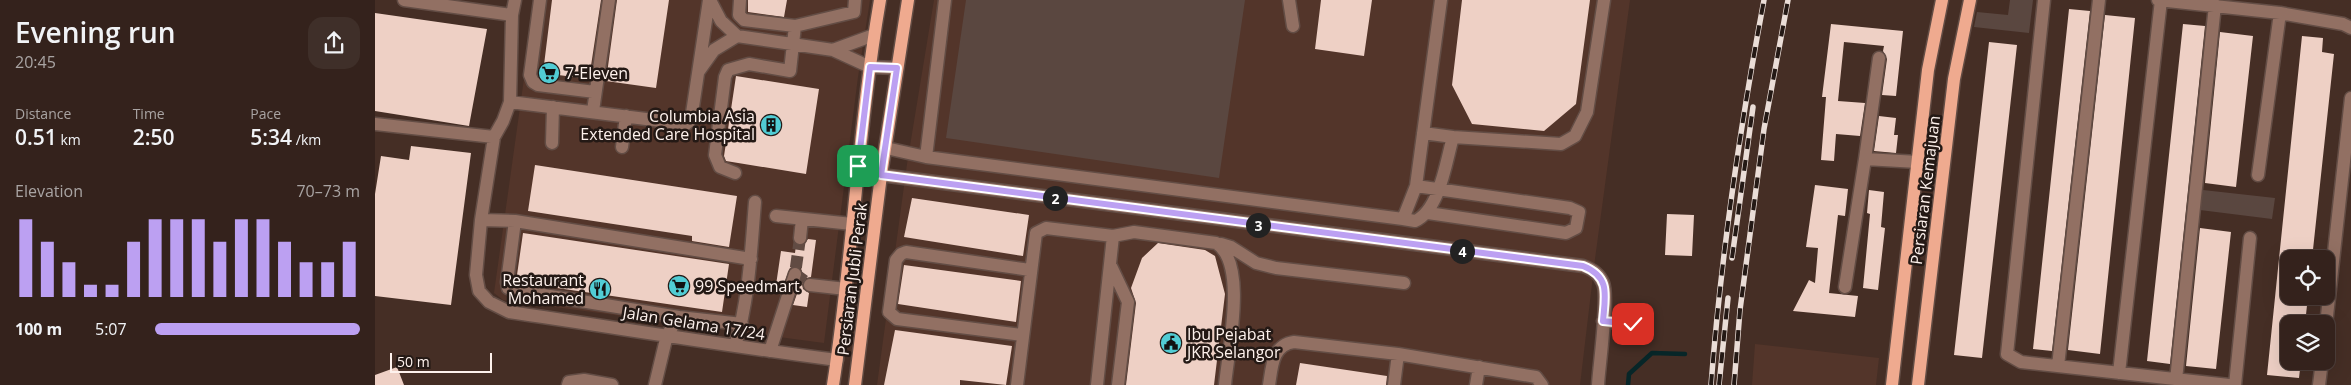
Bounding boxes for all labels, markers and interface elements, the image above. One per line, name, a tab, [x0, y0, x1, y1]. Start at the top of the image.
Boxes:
text: Evening run	[15, 13, 176, 51]
button: share	[308, 17, 360, 69]
text: 20:45	[15, 51, 56, 73]
supermarket icon: 7-Eleven	[537, 61, 561, 85]
place label: 7-Eleven	[565, 62, 628, 84]
text: Distance	[15, 104, 71, 123]
text: Time	[133, 104, 165, 123]
text: Pace	[250, 104, 281, 123]
place label: Columbia Asia Extended Care Hospital	[580, 105, 755, 145]
building icon: Columbia Asia Extended Care Hospital	[759, 113, 783, 137]
street label: Persiaran Kemajuan	[1905, 114, 1945, 266]
text: 0.51	[15, 123, 57, 151]
text: 2:50	[133, 123, 174, 151]
text: 5:34	[250, 123, 292, 151]
text: km	[57, 130, 81, 149]
text: /km	[292, 130, 321, 149]
pin	[837, 145, 879, 187]
icon: arrive	[844, 152, 872, 180]
text: Elevation	[15, 180, 83, 202]
text: 70–73 m	[296, 180, 360, 202]
pin: 2	[1043, 186, 1067, 210]
text: 2	[1051, 189, 1060, 208]
street label: Persiaran Jubli Perak	[832, 201, 872, 357]
pin: 3	[1245, 212, 1271, 238]
text: 3	[1254, 216, 1263, 235]
pin: 4	[1449, 238, 1475, 264]
text: 4	[1458, 242, 1467, 261]
map controls	[2280, 250, 2335, 370]
button: locate	[2280, 250, 2335, 305]
place label: Restaurant Mohamed	[502, 269, 584, 309]
supermarket icon: 99 Speedmart	[667, 274, 691, 298]
place label: 99 Speedmart	[695, 275, 800, 297]
restaurant icon: Restaurant Mohamed	[588, 277, 612, 301]
street label: Jalan Gelama 17/24	[619, 301, 767, 345]
pin	[1612, 303, 1654, 345]
icon: check	[1619, 310, 1647, 338]
button: layers	[2280, 315, 2335, 370]
text: 100 m	[15, 318, 62, 340]
text: 5:07	[95, 318, 127, 340]
place label: Ibu Pejabat JKR Selangor	[1185, 323, 1281, 363]
public building icon: Ibu Pejabat JKR Selangor	[1159, 331, 1183, 355]
scale bar	[390, 350, 493, 373]
text: 50 m	[397, 352, 430, 371]

